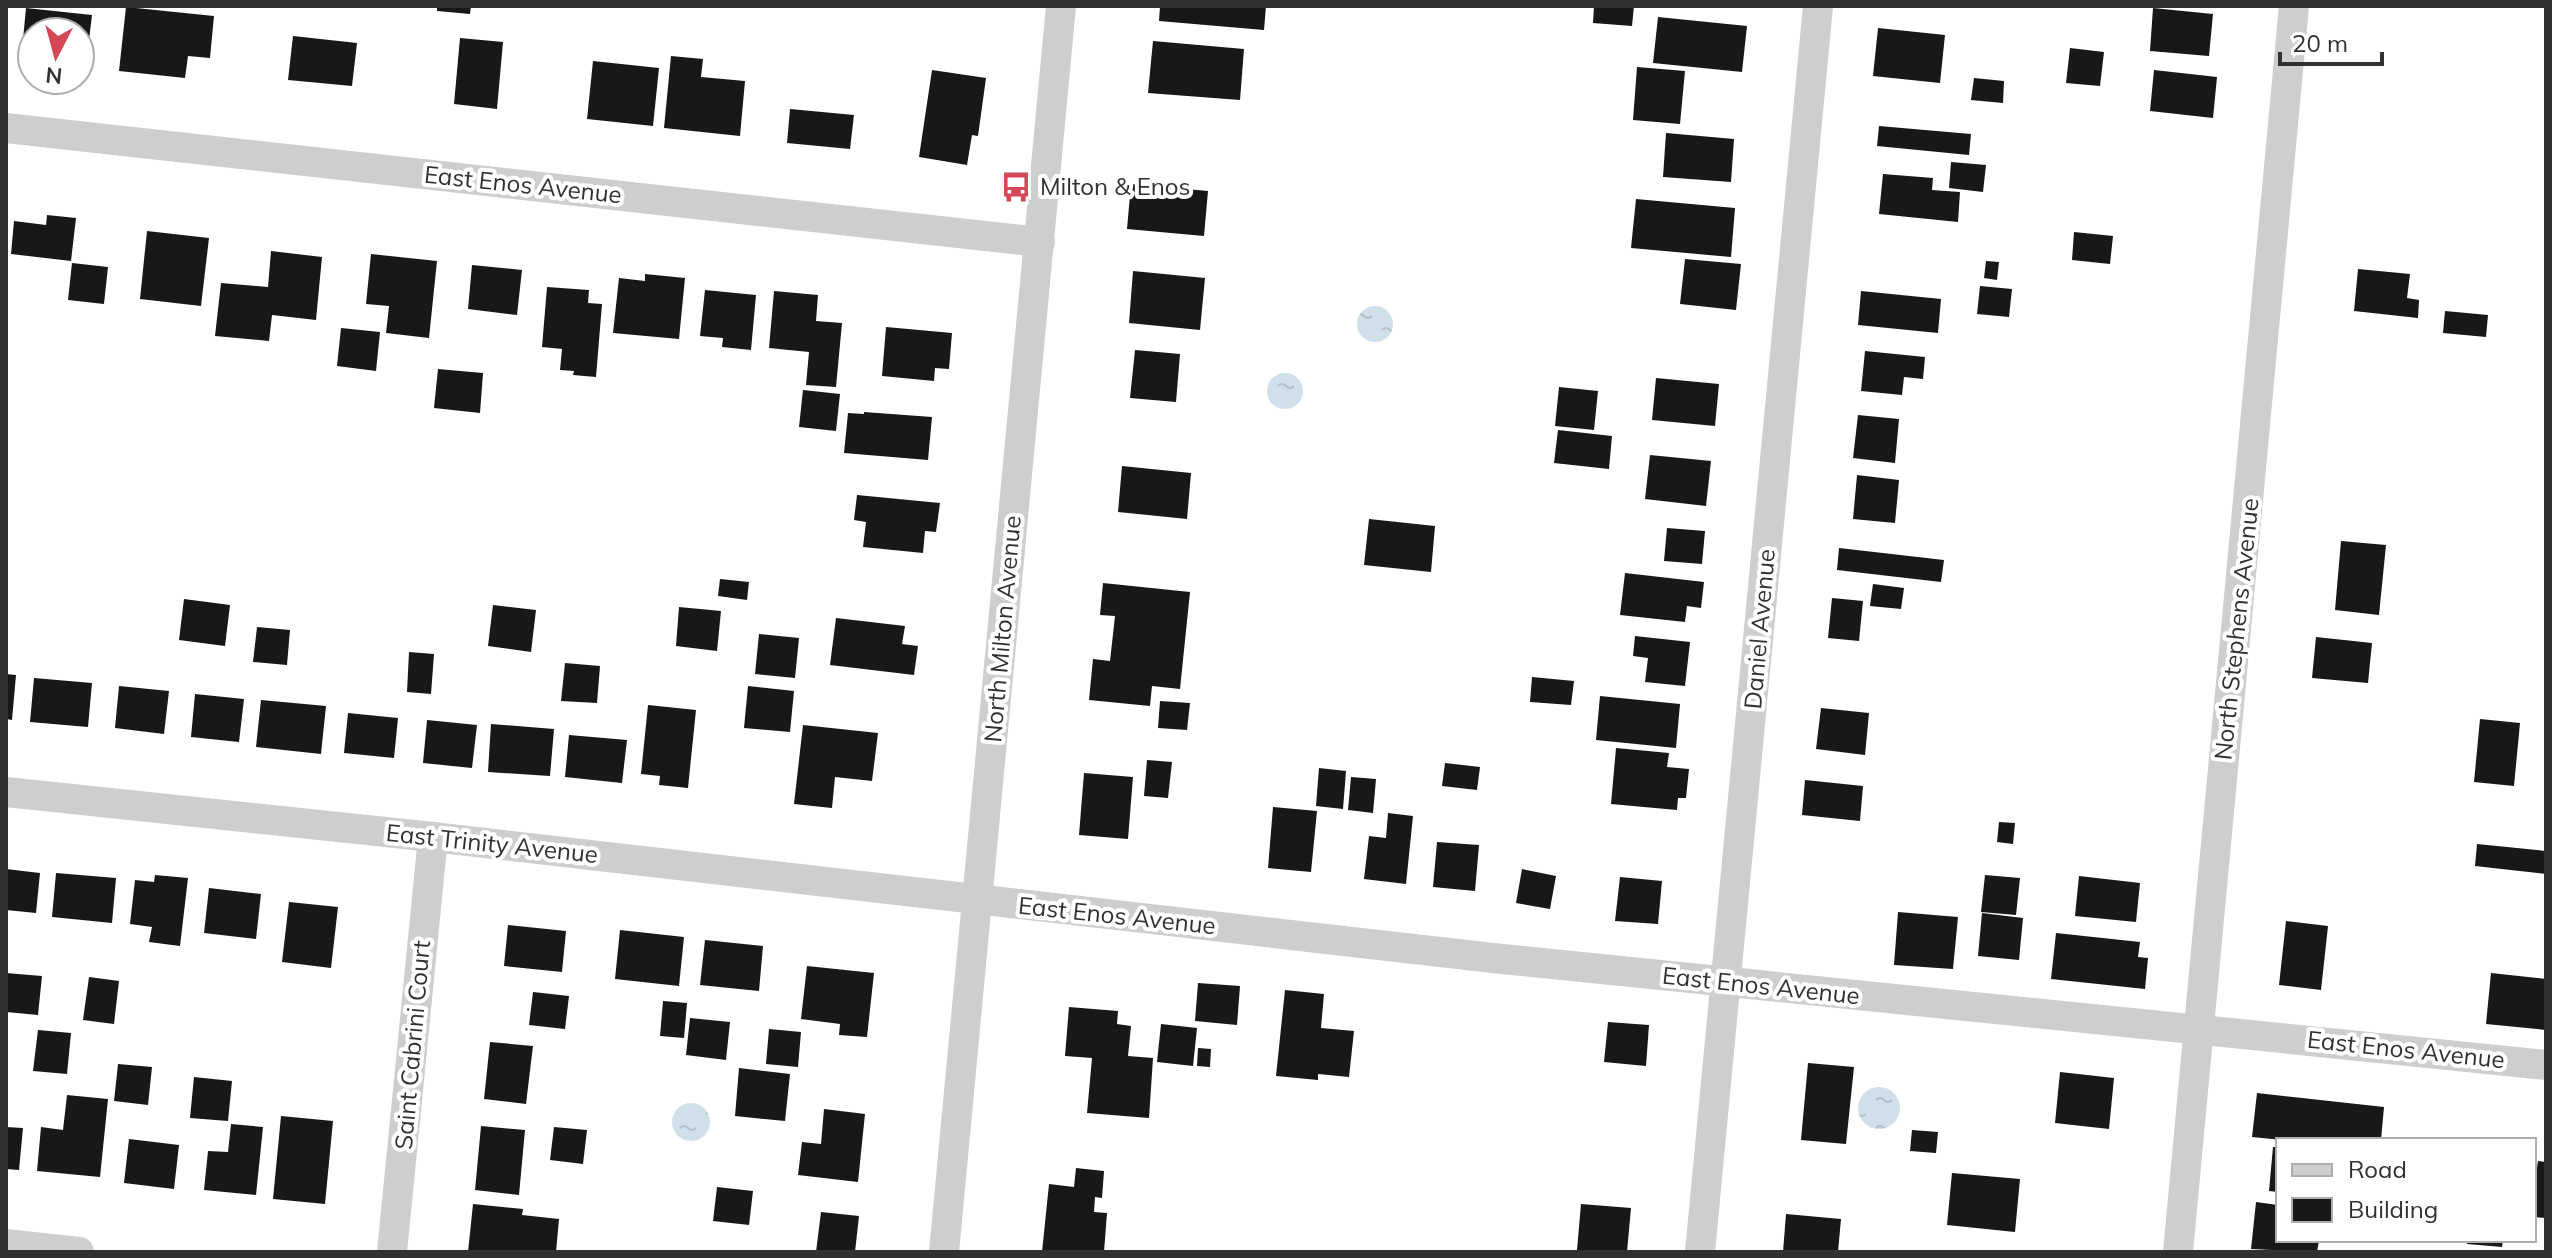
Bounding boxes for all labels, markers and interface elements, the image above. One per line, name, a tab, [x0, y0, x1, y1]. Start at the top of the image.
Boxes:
north arrow	[16, 16, 96, 96]
scale bar	[2280, 16, 2382, 66]
text: 20 m	[2292, 28, 2348, 58]
text: N	[44, 61, 64, 91]
street label: East Enos Avenue	[423, 159, 623, 209]
bus stop icon: Milton & Enos	[999, 170, 1033, 204]
place label: Milton & Enos	[1040, 171, 1190, 201]
street label: North Stephens Avenue	[2207, 496, 2265, 761]
street label: North Milton Avenue	[977, 514, 1027, 744]
street label: Daniel Avenue	[1737, 548, 1781, 710]
street label: East Trinity Avenue	[385, 817, 599, 869]
street label: East Enos Avenue	[1017, 890, 1217, 940]
street label: Saint Cabrini Court	[388, 939, 436, 1151]
street label: East Enos Avenue	[1661, 960, 1861, 1010]
street label: East Enos Avenue	[2306, 1024, 2506, 1074]
legend	[2276, 1138, 2536, 1242]
text: Road	[2348, 1154, 2407, 1184]
text: Building	[2348, 1194, 2438, 1224]

